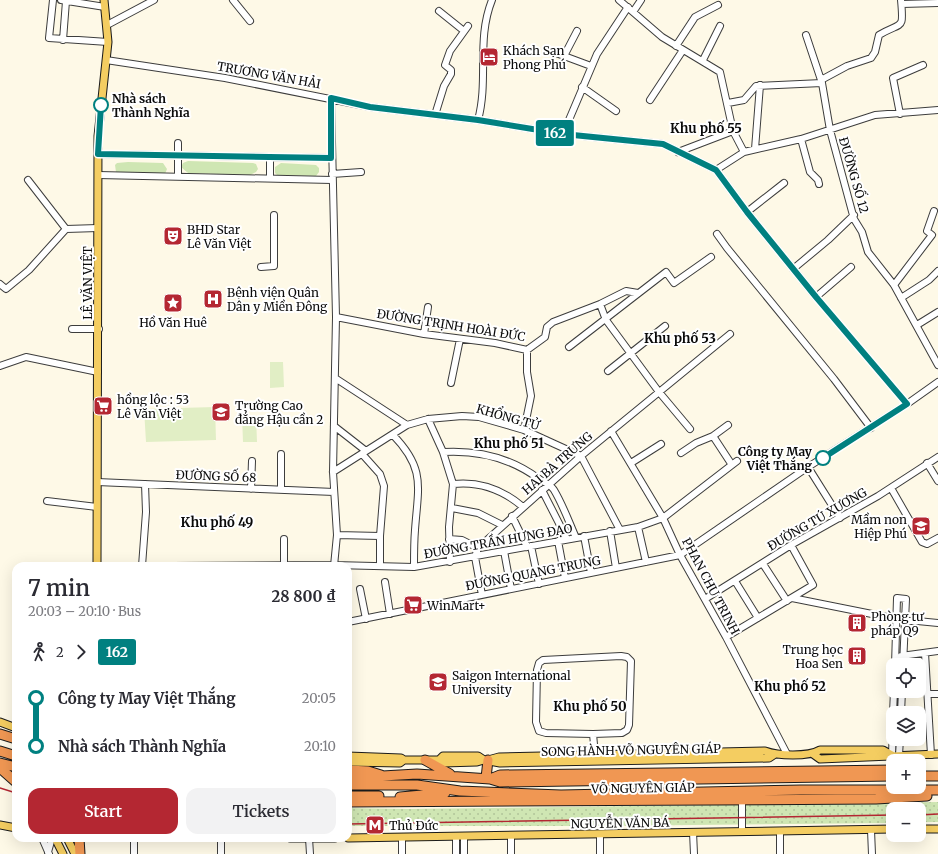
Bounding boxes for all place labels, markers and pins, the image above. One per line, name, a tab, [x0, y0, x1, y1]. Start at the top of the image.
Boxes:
place label: Khách Sạn Phong Phú	[503, 43, 567, 72]
hotel icon: Khách Sạn Phong Phú	[478, 46, 500, 68]
place label: Nhà sách Thành Nghĩa	[112, 91, 190, 120]
marker: Nhà sách Thành Nghĩa	[93, 97, 109, 113]
place label: BHD Star Lê Văn Việt	[187, 222, 252, 251]
theatre icon: BHD Star Lê Văn Việt	[162, 225, 184, 247]
place label: Bệnh viện Quân Dân y Miền Đông	[227, 285, 328, 314]
hospital icon: Bệnh viện Quân Dân y Miền Đông	[202, 288, 224, 310]
place icon: Hồ Văn Huê	[162, 292, 184, 314]
place label: Hồ Văn Huê	[139, 315, 207, 330]
place label: hồng lộc : 53 Lê Văn Việt	[117, 392, 189, 421]
supermarket icon: hồng lộc : 53 Lê Văn Việt	[92, 395, 114, 417]
place label: Trường Cao đẳng Hậu cần 2	[235, 398, 323, 427]
school or university icon: Trường Cao đẳng Hậu cần 2	[210, 401, 232, 423]
place label: Công ty May Việt Thắng	[738, 444, 813, 473]
marker: Công ty May Việt Thắng	[815, 450, 831, 466]
place label: Mầm non Hiệp Phú	[851, 512, 907, 541]
school or university icon: Mầm non Hiệp Phú	[910, 515, 932, 537]
supermarket icon: WinMart+	[402, 594, 424, 616]
place label: WinMart+	[426, 598, 486, 613]
place label: Phòng tư pháp Q9	[871, 609, 925, 638]
building icon: Phòng tư pháp Q9	[846, 612, 868, 634]
place label: Trung học Hoa Sen	[783, 642, 843, 671]
building icon: Trung học Hoa Sen	[846, 645, 868, 667]
place label: Saigon International University	[452, 668, 571, 697]
school or university icon: Saigon International University	[427, 671, 449, 693]
metro station icon: Thủ Đức	[364, 814, 386, 836]
place label: Thủ Đức	[389, 818, 438, 833]

